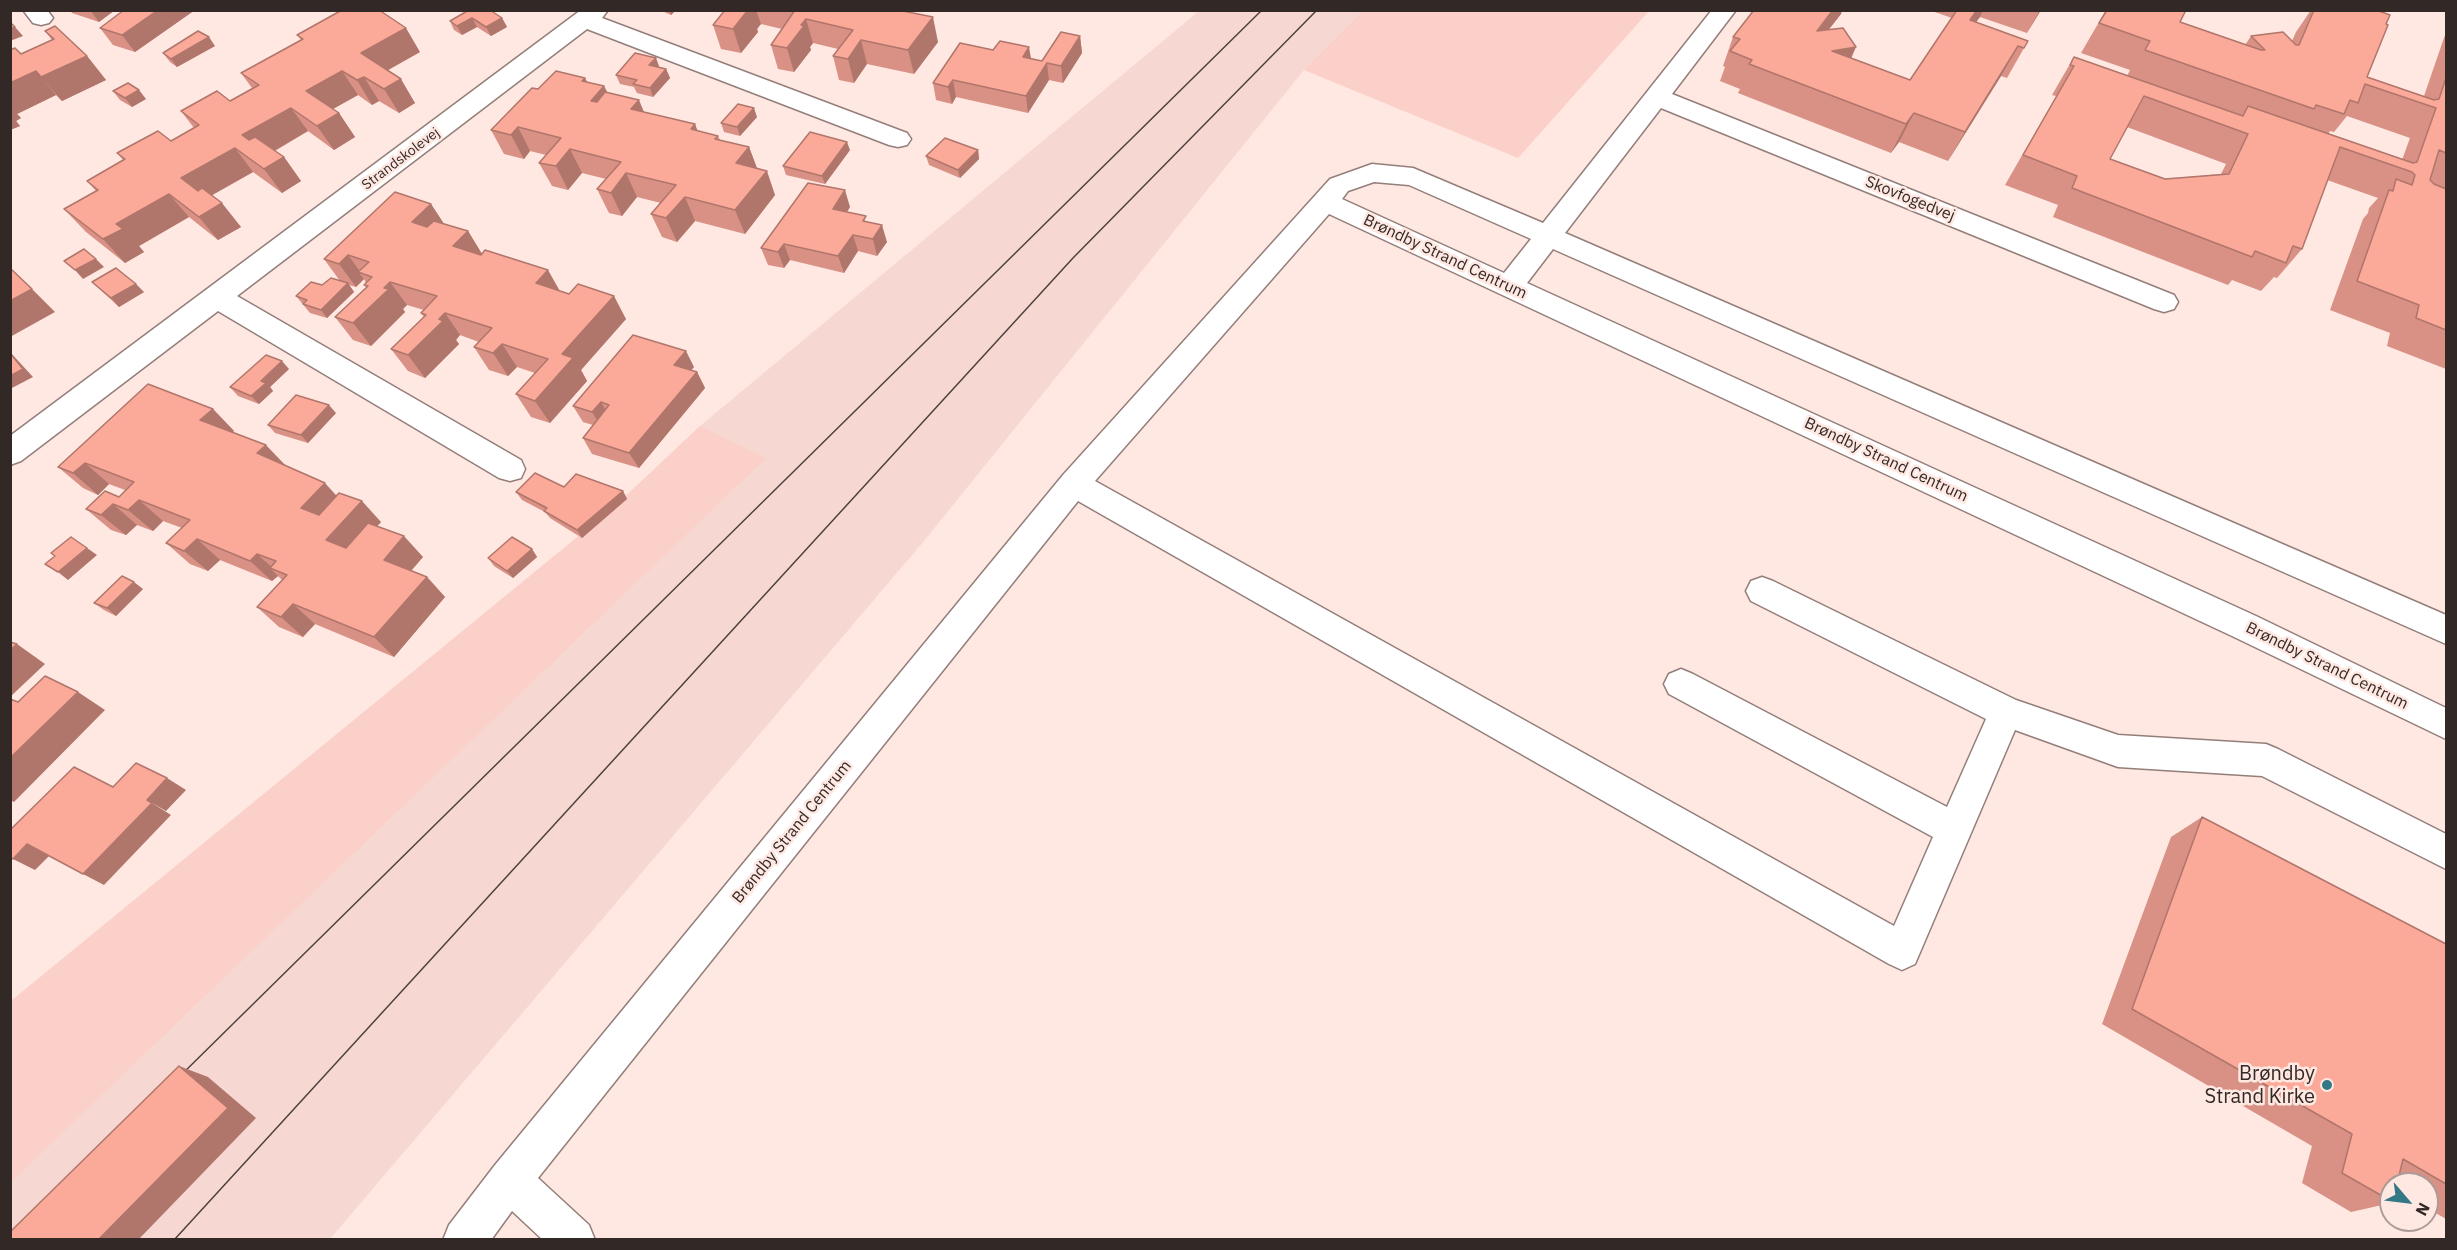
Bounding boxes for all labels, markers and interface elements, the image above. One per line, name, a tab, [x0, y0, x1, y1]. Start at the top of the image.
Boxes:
street label: Strandskolevej	[359, 124, 443, 194]
street label: Skovfogedvej	[1862, 172, 1958, 226]
street label: Brøndby Strand Centrum	[1360, 211, 1530, 303]
street label: Brøndby Strand Centrum	[1801, 414, 1971, 506]
street label: Brøndby Strand Centrum	[2243, 618, 2411, 714]
street label: Brøndby Strand Centrum	[728, 757, 856, 907]
place label: Brøndby Strand Kirke	[2205, 1062, 2315, 1109]
marker: Brøndby Strand Kirke	[2320, 1078, 2334, 1092]
north arrow	[2379, 1172, 2439, 1232]
text: N	[2412, 1200, 2435, 1219]

